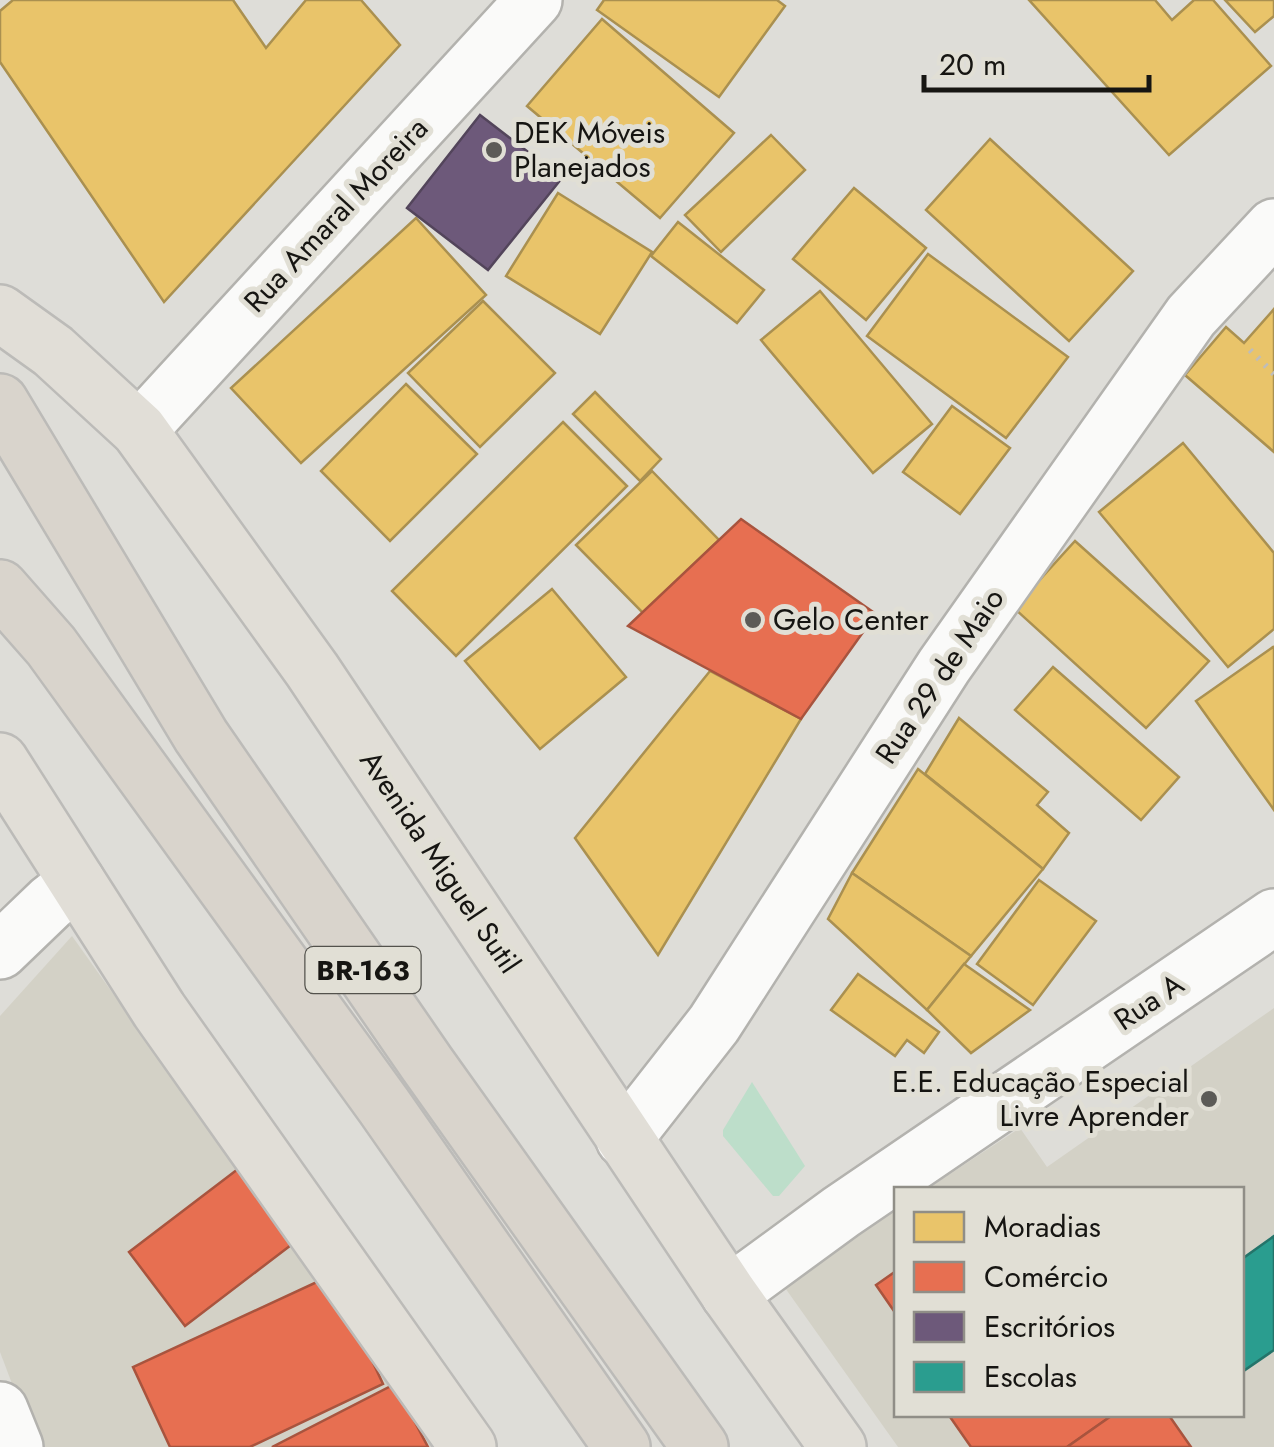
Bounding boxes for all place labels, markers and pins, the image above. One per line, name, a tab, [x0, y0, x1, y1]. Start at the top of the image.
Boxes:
place label: DEK Móveis Planejados	[514, 111, 665, 188]
marker: DEK Móveis Planejados	[483, 139, 505, 161]
place label: Gelo Center	[773, 598, 929, 641]
marker: Gelo Center	[742, 609, 764, 631]
place label: E.E. Educação Especial Livre Aprender	[892, 1060, 1190, 1137]
marker: E.E. Educação Especial Livre Aprender	[1198, 1088, 1220, 1110]

